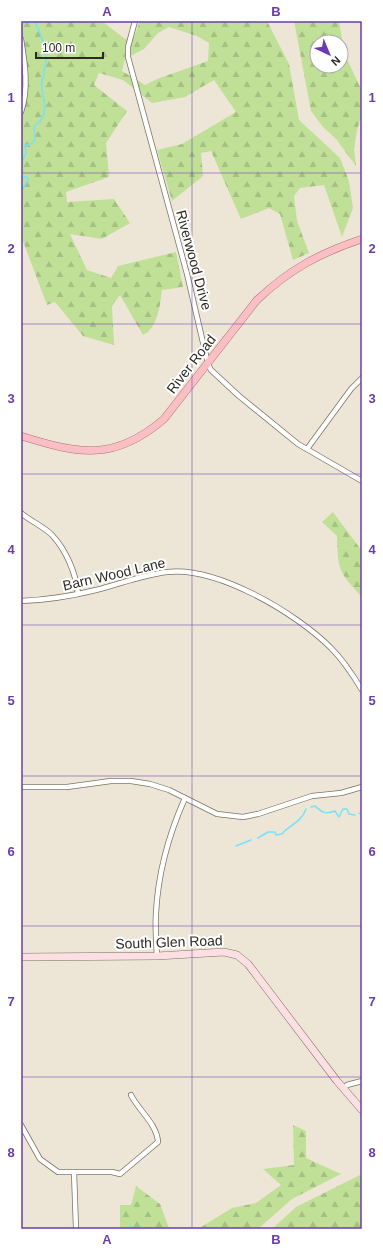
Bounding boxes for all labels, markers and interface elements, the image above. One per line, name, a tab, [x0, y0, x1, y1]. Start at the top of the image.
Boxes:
text: A	[102, 4, 112, 19]
text: B	[271, 4, 281, 19]
scale bar	[36, 34, 103, 60]
north arrow	[309, 34, 349, 74]
text: 100 m	[42, 41, 75, 55]
text: N	[329, 54, 343, 68]
text: 1	[7, 90, 15, 105]
text: 1	[368, 90, 376, 105]
street label: Riverwood Drive	[173, 208, 215, 312]
text: 2	[7, 241, 15, 256]
text: 2	[368, 241, 376, 256]
street label: River Road	[163, 331, 219, 397]
text: 3	[7, 391, 15, 406]
text: 3	[368, 391, 376, 406]
text: 4	[7, 542, 15, 557]
text: 4	[368, 542, 376, 557]
street label: Barn Wood Lane	[61, 554, 167, 594]
text: 5	[7, 693, 15, 708]
text: 5	[368, 693, 376, 708]
text: 6	[7, 844, 15, 859]
text: 6	[368, 844, 376, 859]
street label: South Glen Road	[115, 932, 223, 952]
text: 7	[7, 994, 15, 1009]
text: 7	[368, 994, 376, 1009]
text: 8	[7, 1145, 15, 1160]
text: 8	[368, 1145, 376, 1160]
text: A	[102, 1232, 112, 1247]
text: B	[271, 1232, 281, 1247]

